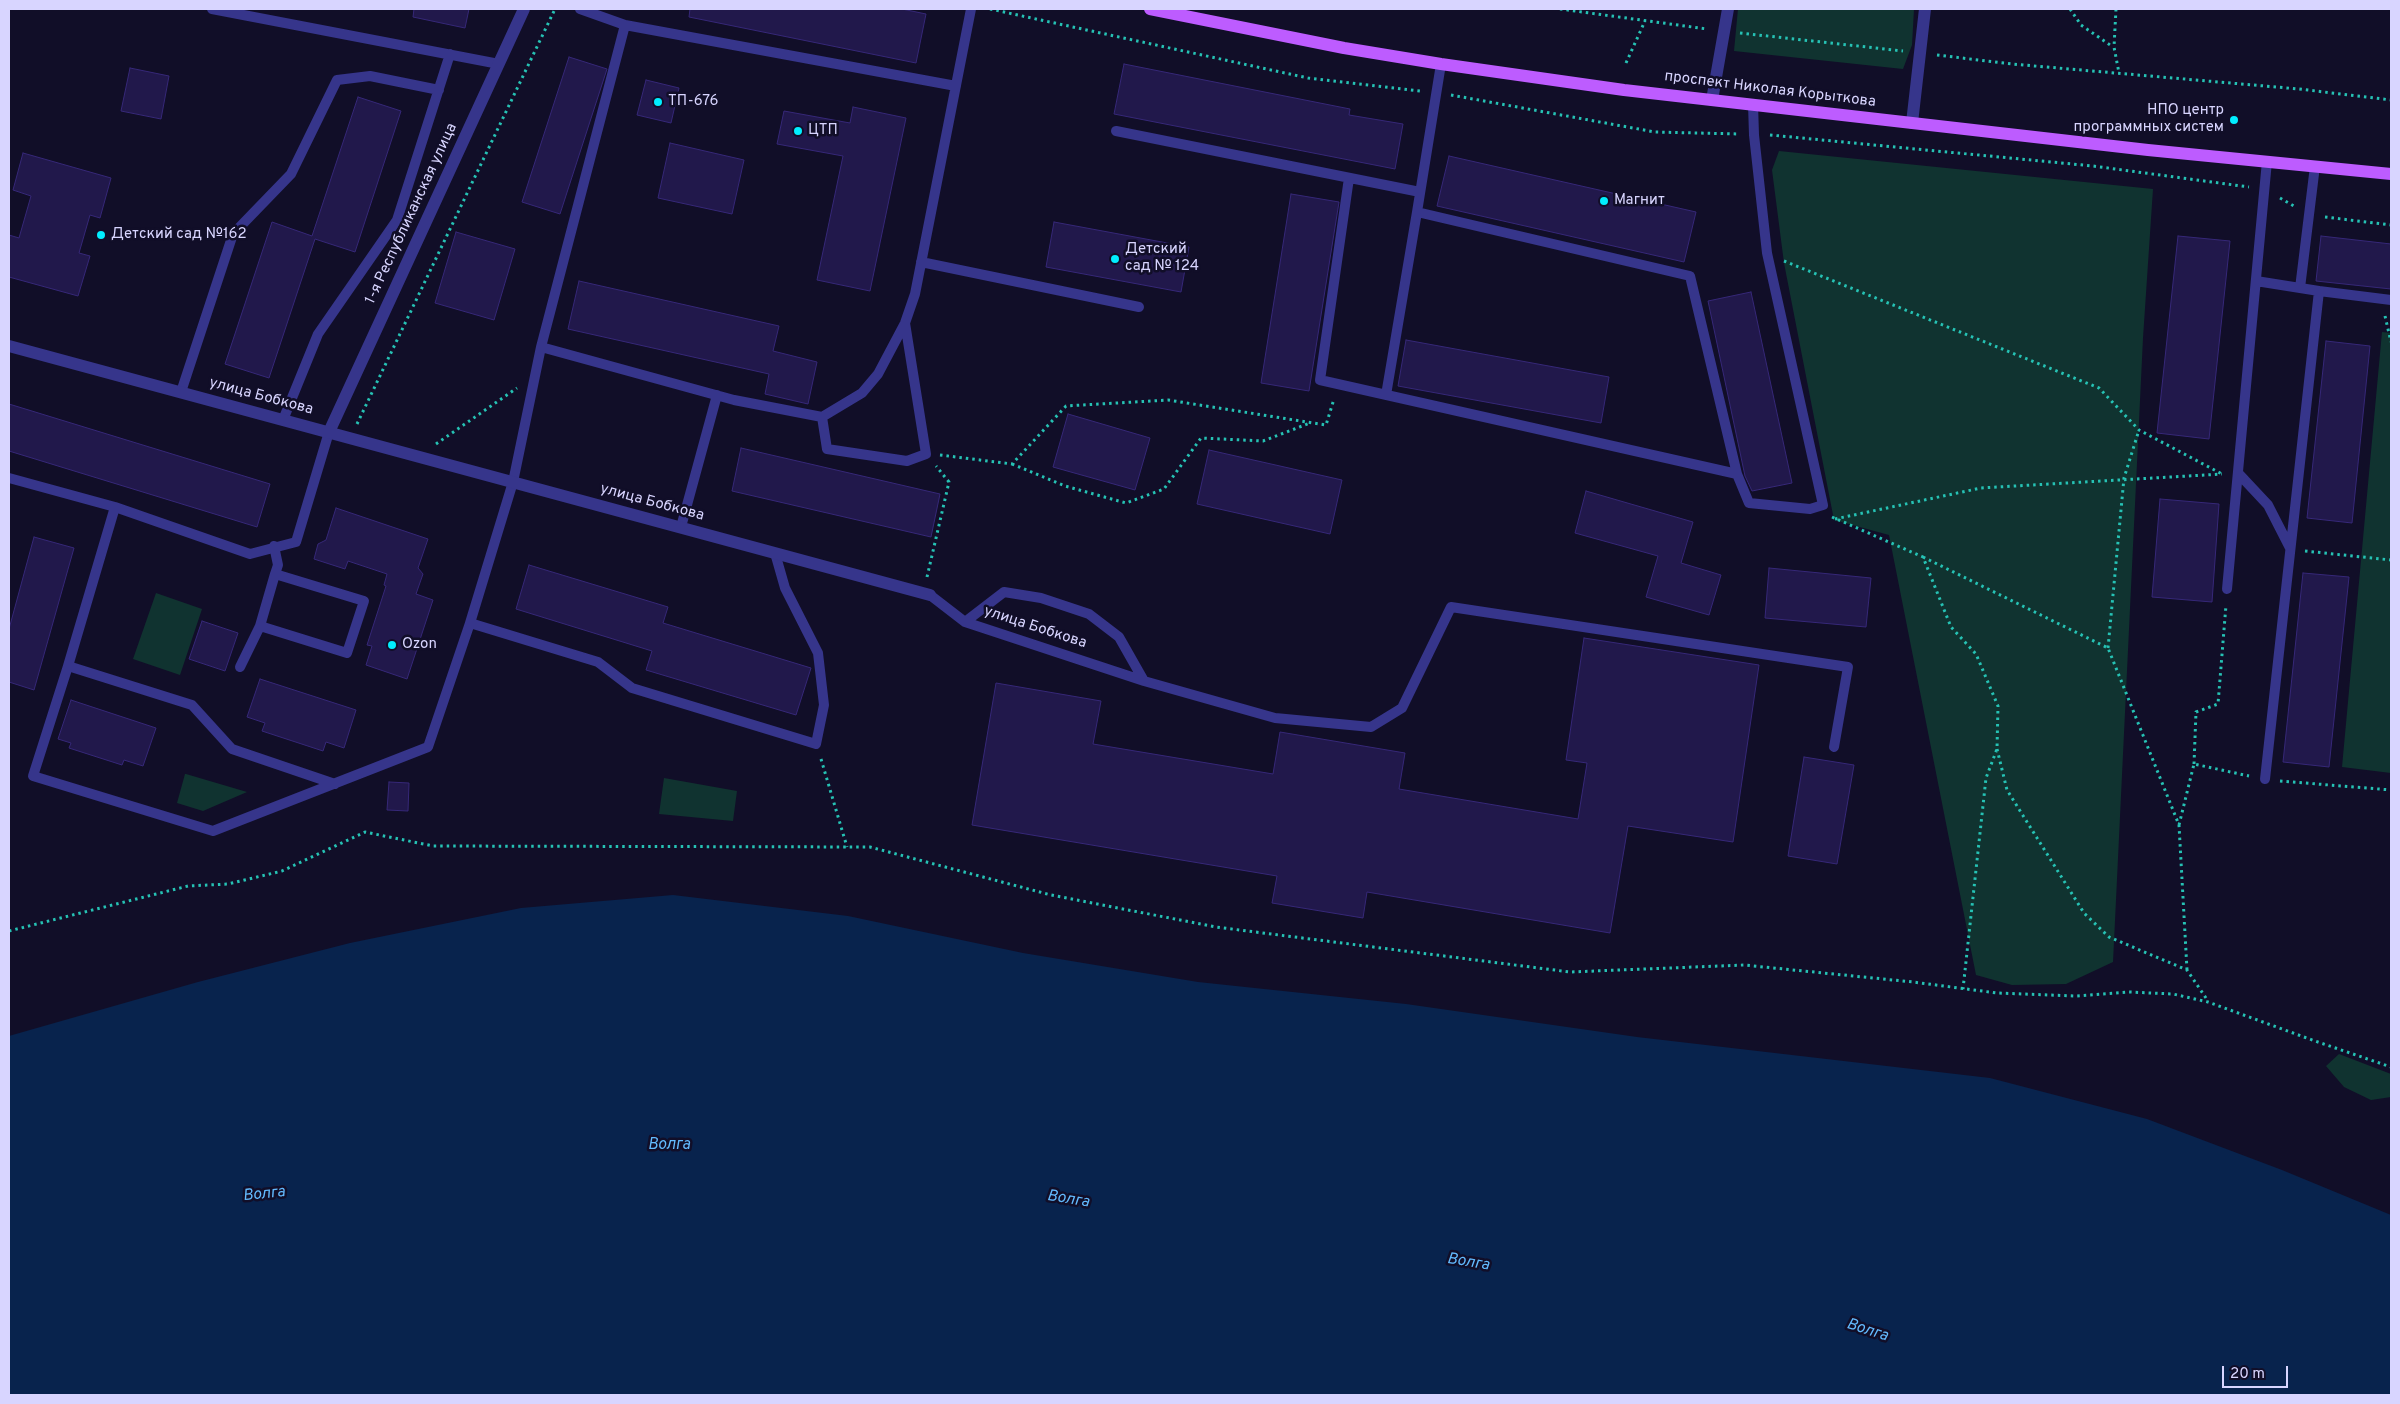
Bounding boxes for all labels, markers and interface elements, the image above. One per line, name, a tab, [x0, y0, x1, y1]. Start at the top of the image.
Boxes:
street label: проспект Николая Корыткова	[1663, 68, 1877, 112]
place label: ТП-676	[668, 93, 718, 111]
marker: ТП-676	[652, 96, 664, 108]
place label: НПО центр программных систем	[2074, 102, 2224, 137]
marker: НПО центр программных систем	[2228, 114, 2240, 126]
street label: 1-я Республиканская улица	[362, 121, 462, 307]
place label: ЦТП	[808, 122, 838, 140]
marker: ЦТП	[792, 125, 804, 137]
place label: Магнит	[1614, 192, 1665, 210]
marker: Магнит	[1598, 195, 1610, 207]
place label: Детский сад №162	[111, 226, 247, 244]
marker: Детский сад №162	[95, 229, 107, 241]
place label: Детский сад № 124	[1125, 241, 1199, 276]
marker: Детский сад № 124	[1109, 253, 1121, 265]
street label: улица Бобкова	[207, 374, 315, 420]
street label: улица Бобкова	[598, 480, 706, 526]
street label: улица Бобкова	[981, 603, 1089, 653]
place label: Ozon	[402, 636, 437, 654]
marker: Ozon	[386, 639, 398, 651]
water label: Волга	[648, 1136, 690, 1156]
water label: Волга	[242, 1183, 286, 1207]
water label: Волга	[1045, 1187, 1091, 1213]
water label: Волга	[1445, 1250, 1491, 1276]
water label: Волга	[1844, 1315, 1890, 1347]
scale bar	[2225, 1356, 2291, 1388]
text: 20 m	[2230, 1365, 2265, 1384]

